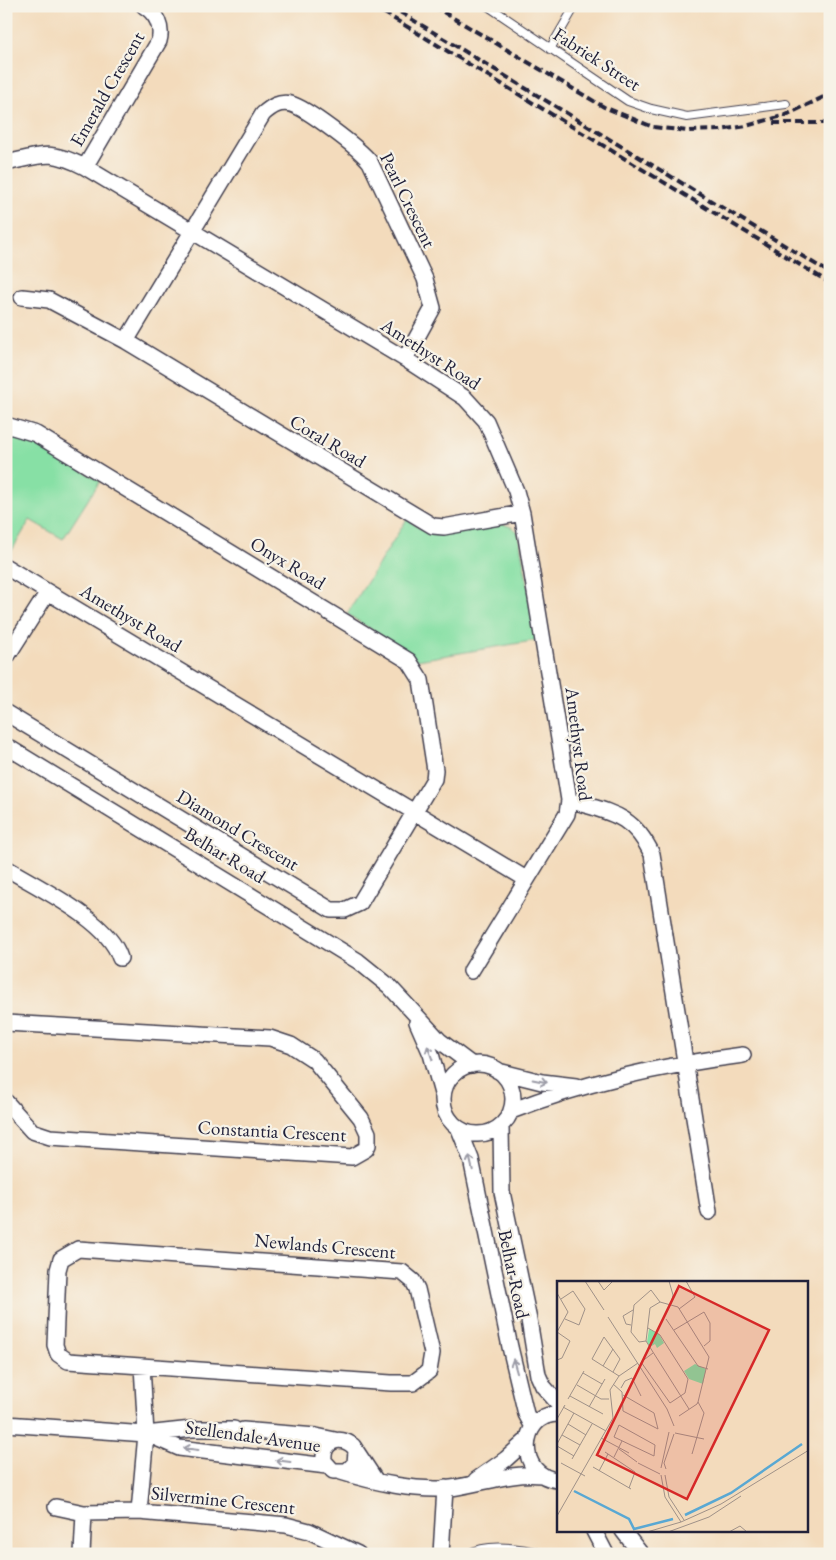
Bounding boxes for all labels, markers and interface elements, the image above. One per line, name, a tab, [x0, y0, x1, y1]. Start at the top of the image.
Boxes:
street label: Fabriek Street	[549, 21, 646, 97]
street label: Emerald Crescent	[64, 27, 150, 151]
street label: Pearl Crescent	[374, 148, 442, 252]
street label: Amethyst Road	[375, 312, 486, 396]
street label: Coral Road	[285, 408, 371, 474]
street label: Onyx Road	[246, 531, 331, 595]
street label: Amethyst Road	[75, 577, 187, 658]
street label: Amethyst Road	[560, 685, 598, 803]
street label: Diamond Crescent	[172, 784, 304, 876]
street label: Belhar Road	[180, 821, 271, 889]
one-way arrow	[425, 1046, 434, 1061]
one-way arrow	[531, 1076, 547, 1086]
street label: Constantia Crescent	[197, 1115, 347, 1147]
one-way arrow	[466, 1155, 475, 1171]
street label: Newlands Crescent	[254, 1227, 397, 1265]
street label: Belhar Road	[492, 1227, 536, 1321]
inset map	[557, 1281, 808, 1532]
one-way arrow	[510, 1359, 519, 1375]
street label: Stellendale Avenue	[184, 1414, 322, 1458]
one-way arrow	[183, 1444, 199, 1454]
one-way arrow	[275, 1456, 291, 1466]
street label: Silvermine Crescent	[150, 1480, 296, 1520]

